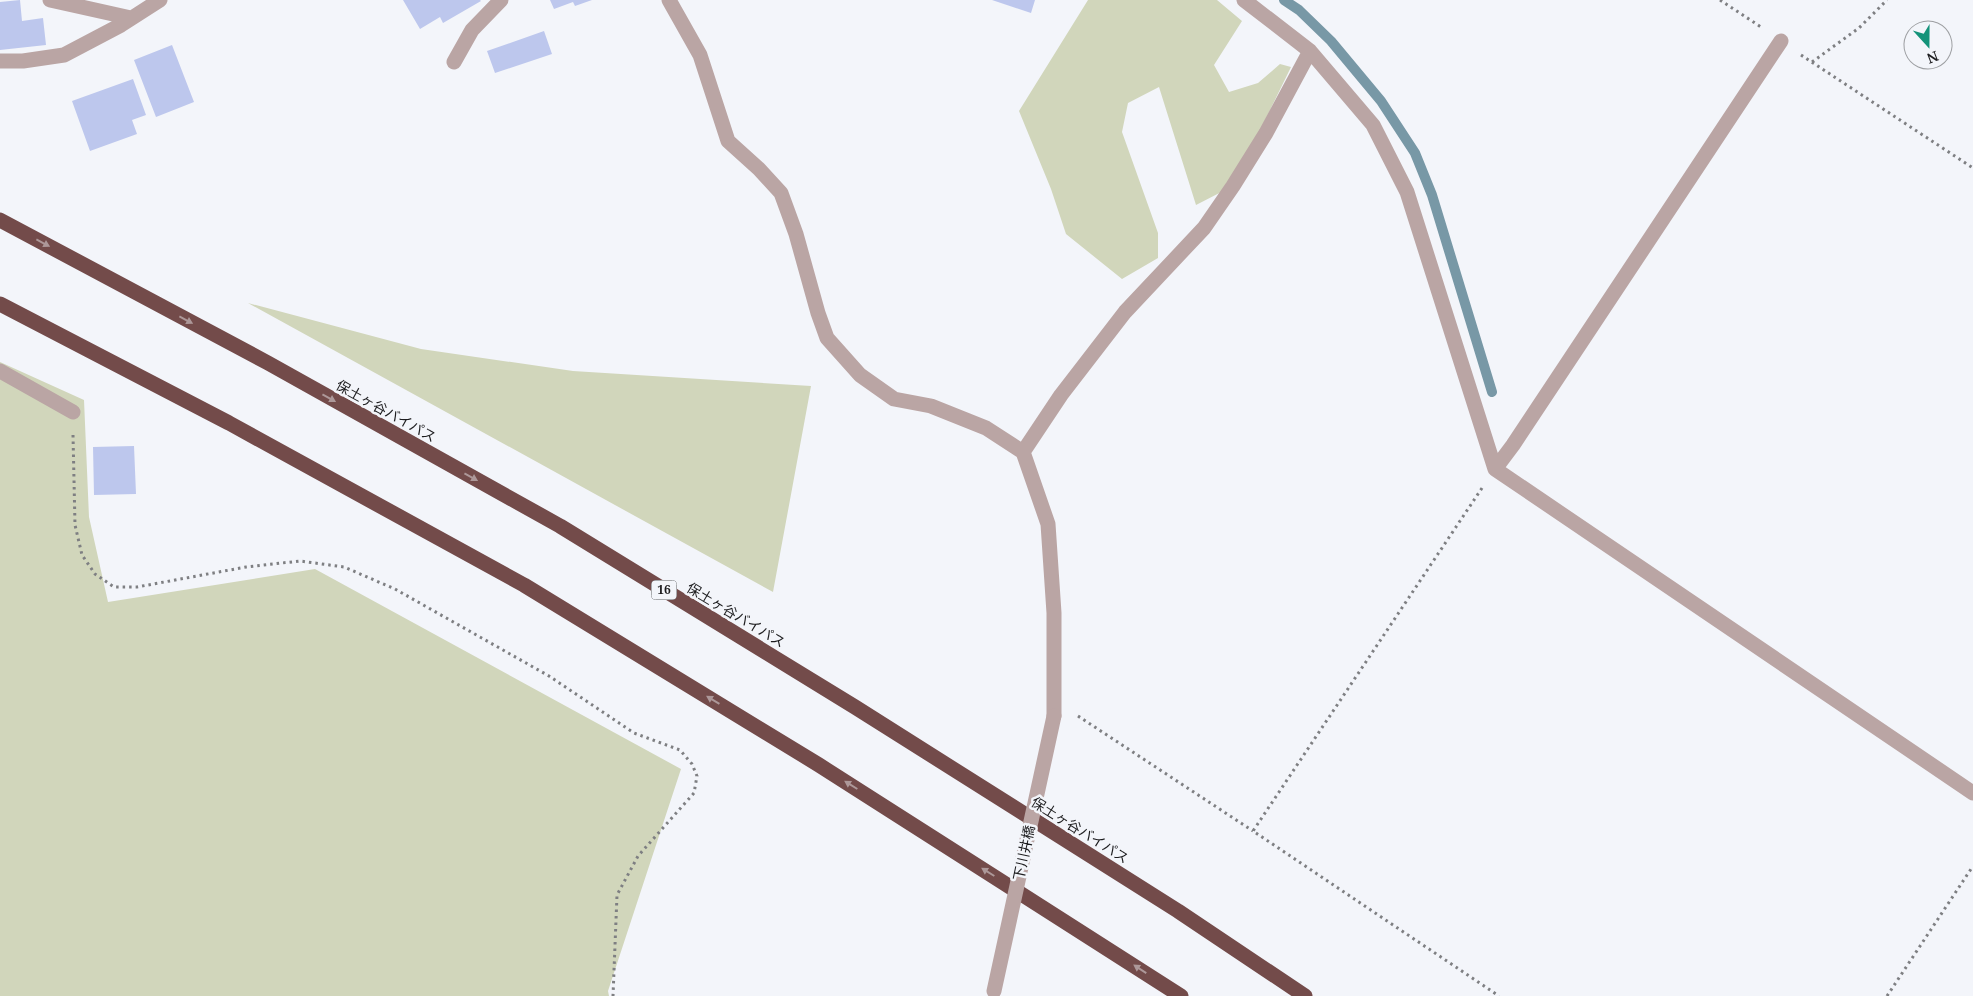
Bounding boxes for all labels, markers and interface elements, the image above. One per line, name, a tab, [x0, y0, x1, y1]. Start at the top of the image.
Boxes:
north arrow	[1903, 20, 1953, 70]
text: N	[1924, 47, 1941, 68]
one-way arrow	[36, 239, 50, 248]
one-way arrow	[179, 316, 194, 324]
street label: 保土ヶ谷バイパス	[333, 375, 440, 446]
one-way arrow	[322, 393, 336, 402]
one-way arrow	[464, 473, 478, 481]
street label: 保土ヶ谷バイパス	[683, 578, 789, 651]
road number: 16	[652, 580, 676, 600]
one-way arrow	[706, 695, 719, 704]
one-way arrow	[844, 780, 858, 790]
street label: 保土ヶ谷バイパス	[1028, 792, 1133, 867]
street label: 下川井橋	[1008, 824, 1039, 882]
one-way arrow	[981, 868, 995, 877]
one-way arrow	[1133, 964, 1147, 974]

